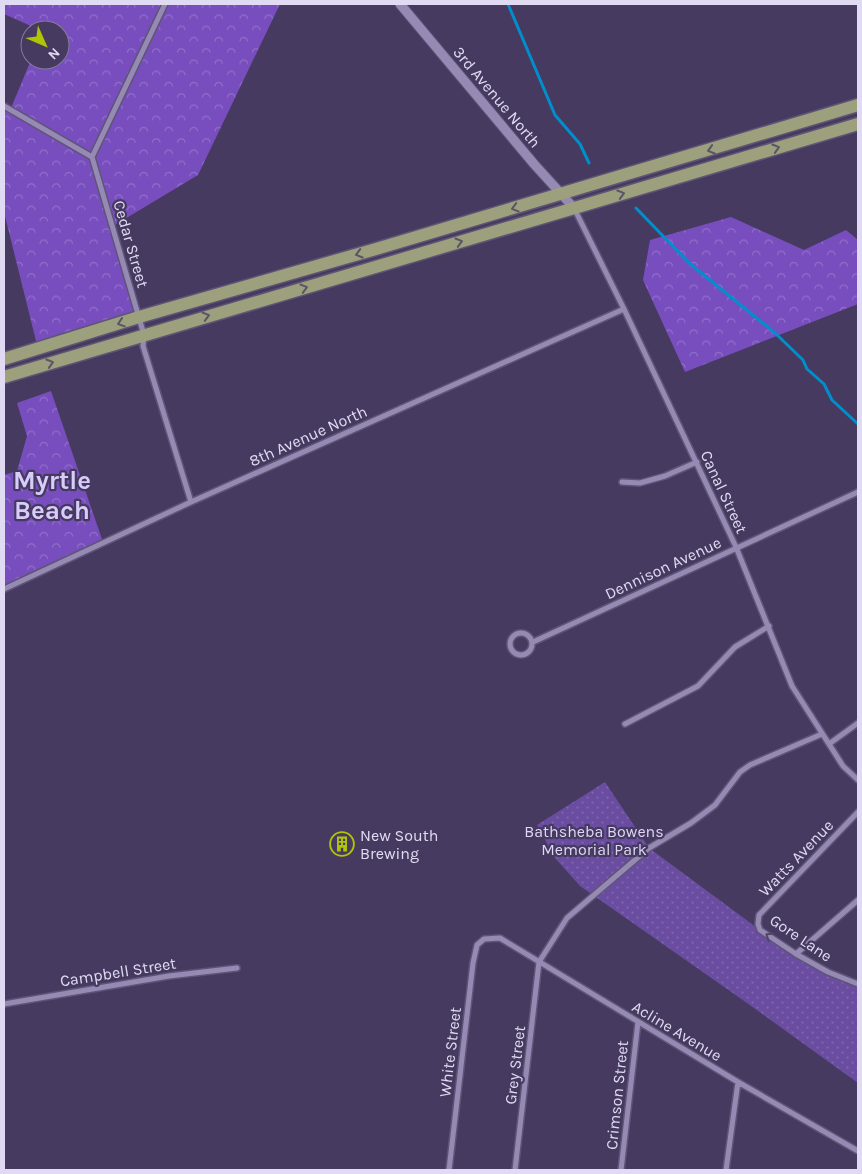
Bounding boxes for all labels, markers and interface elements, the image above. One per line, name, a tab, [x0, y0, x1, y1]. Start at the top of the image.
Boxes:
north arrow	[20, 20, 70, 70]
street label: 3rd Avenue North	[449, 43, 545, 151]
text: N	[44, 44, 63, 63]
one-way arrow	[772, 143, 780, 153]
one-way arrow	[707, 144, 716, 154]
one-way arrow	[616, 189, 624, 199]
street label: Cedar Street	[109, 198, 153, 290]
one-way arrow	[511, 202, 519, 212]
one-way arrow	[455, 237, 463, 247]
one-way arrow	[355, 248, 363, 258]
one-way arrow	[299, 283, 307, 293]
one-way arrow	[201, 312, 210, 322]
one-way arrow	[117, 317, 126, 327]
one-way arrow	[46, 359, 54, 369]
street label: 8th Avenue North	[246, 402, 370, 470]
street label: Canal Street	[697, 448, 751, 536]
district label: Myrtle Beach	[13, 465, 91, 526]
street label: Dennison Avenue	[602, 533, 724, 603]
street label: Watts Avenue	[755, 816, 837, 900]
park label: Bathsheba Bowens Memorial Park	[524, 822, 664, 859]
place label: New South Brewing	[360, 826, 438, 863]
building icon: New South Brewing	[329, 831, 355, 857]
street label: Gore Lane	[766, 910, 836, 966]
one-way arrow	[766, 933, 775, 942]
street label: Campbell Street	[59, 953, 177, 991]
street label: Acline Avenue	[629, 997, 725, 1065]
street label: White Street	[435, 1006, 465, 1098]
street label: Grey Street	[501, 1024, 529, 1106]
street label: Crimson Street	[602, 1039, 632, 1151]

